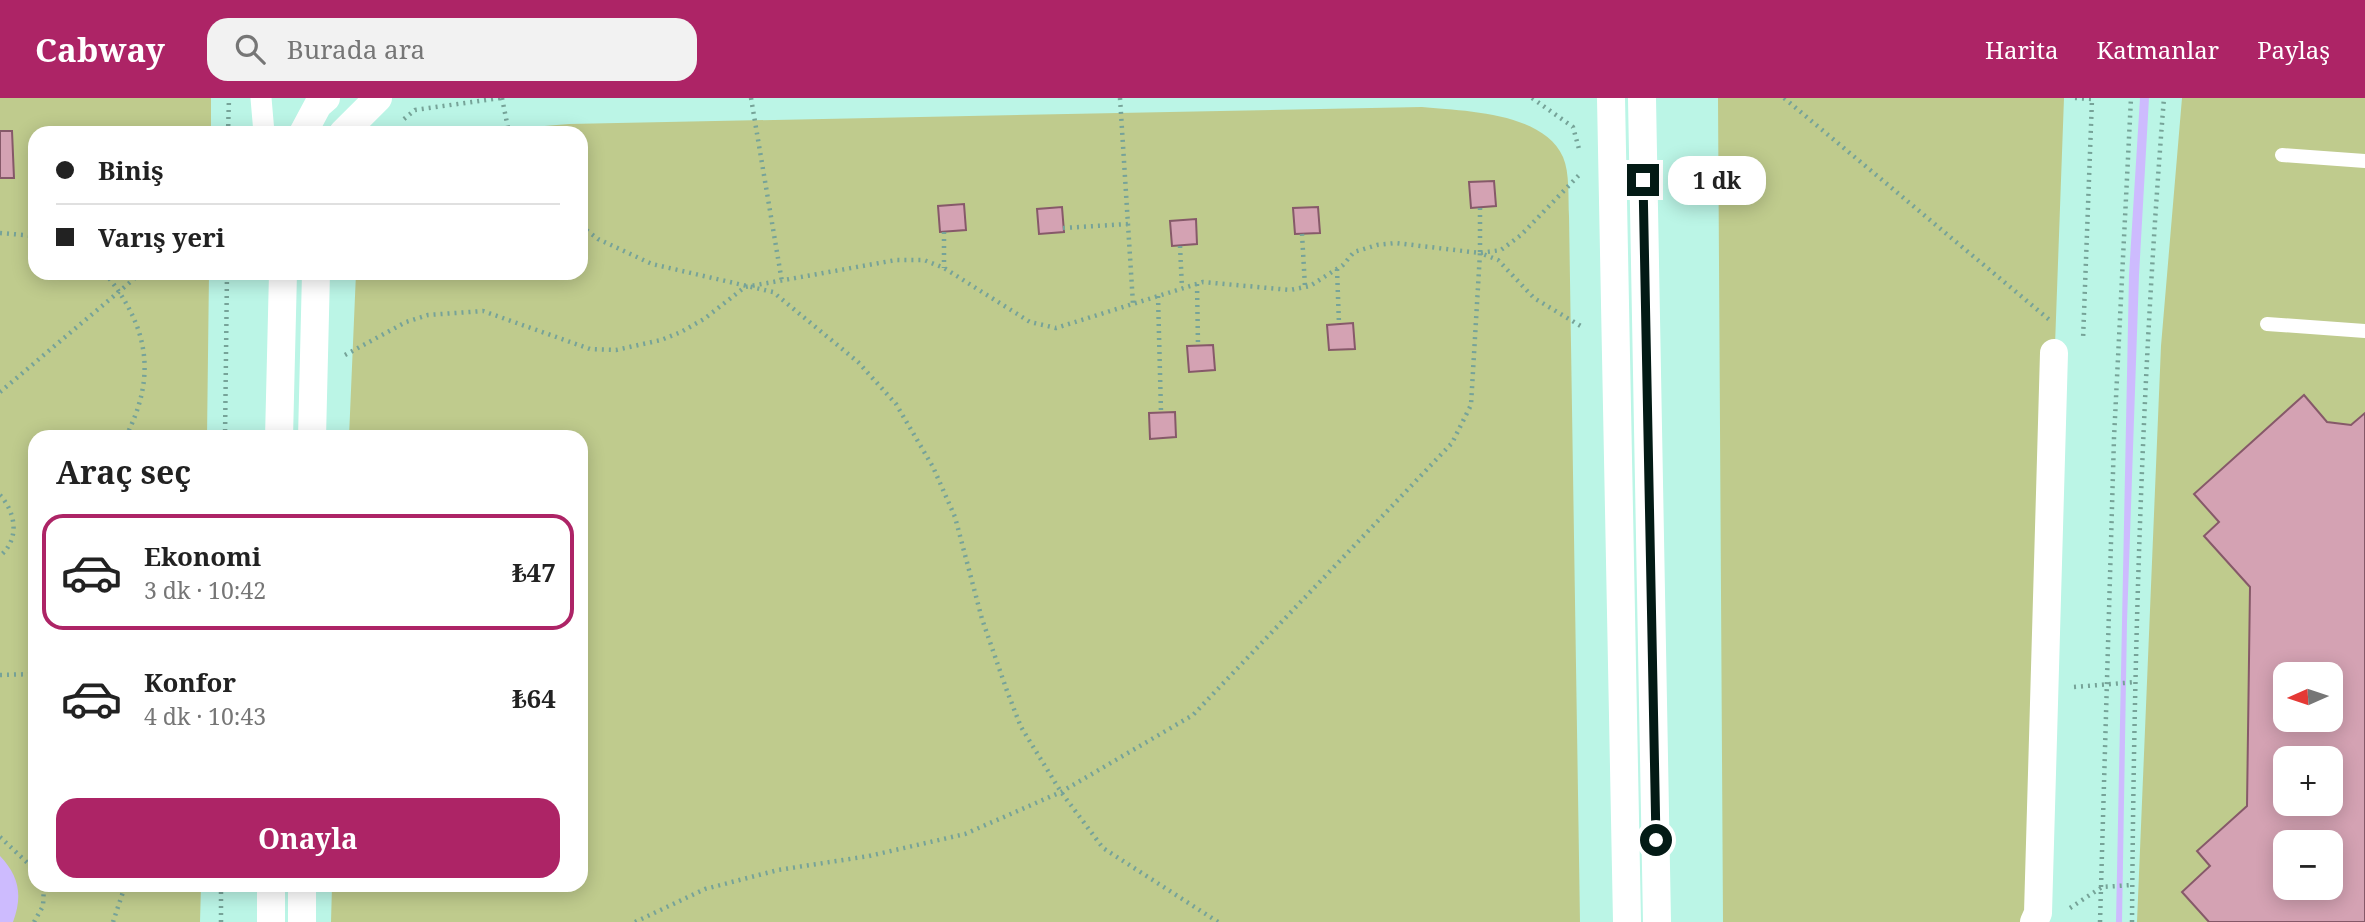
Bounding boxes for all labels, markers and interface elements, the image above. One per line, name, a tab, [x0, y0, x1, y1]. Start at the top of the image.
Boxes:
search box	[207, 18, 697, 81]
text: Cabway	[35, 27, 165, 72]
icon: search	[231, 30, 269, 68]
text: Burada ara	[287, 31, 425, 67]
text: Harita	[1985, 33, 2058, 66]
text: Katmanlar	[2096, 33, 2219, 66]
text: Paylaş	[2257, 33, 2330, 66]
text: Biniş	[98, 152, 164, 188]
callout: 1 dk	[1668, 155, 1766, 204]
route end	[1627, 164, 1659, 196]
text: 1 dk	[1693, 164, 1741, 196]
text: Varış yeri	[98, 219, 225, 255]
text: Araç seç	[56, 450, 191, 493]
text: Ekonomi	[144, 538, 261, 574]
icon: car	[60, 541, 123, 604]
text: ₺47	[512, 554, 556, 590]
text: 3 dk · 10:42	[144, 574, 266, 606]
north arrow	[2273, 662, 2343, 732]
map controls	[2273, 662, 2343, 900]
text: Konfor	[144, 664, 236, 700]
icon: car	[60, 667, 123, 730]
text: ₺64	[512, 680, 556, 716]
text: 4 dk · 10:43	[144, 700, 266, 732]
button: +	[2273, 746, 2343, 816]
button: Onayla	[56, 798, 560, 878]
route start	[1640, 824, 1672, 856]
button: −	[2273, 830, 2343, 900]

